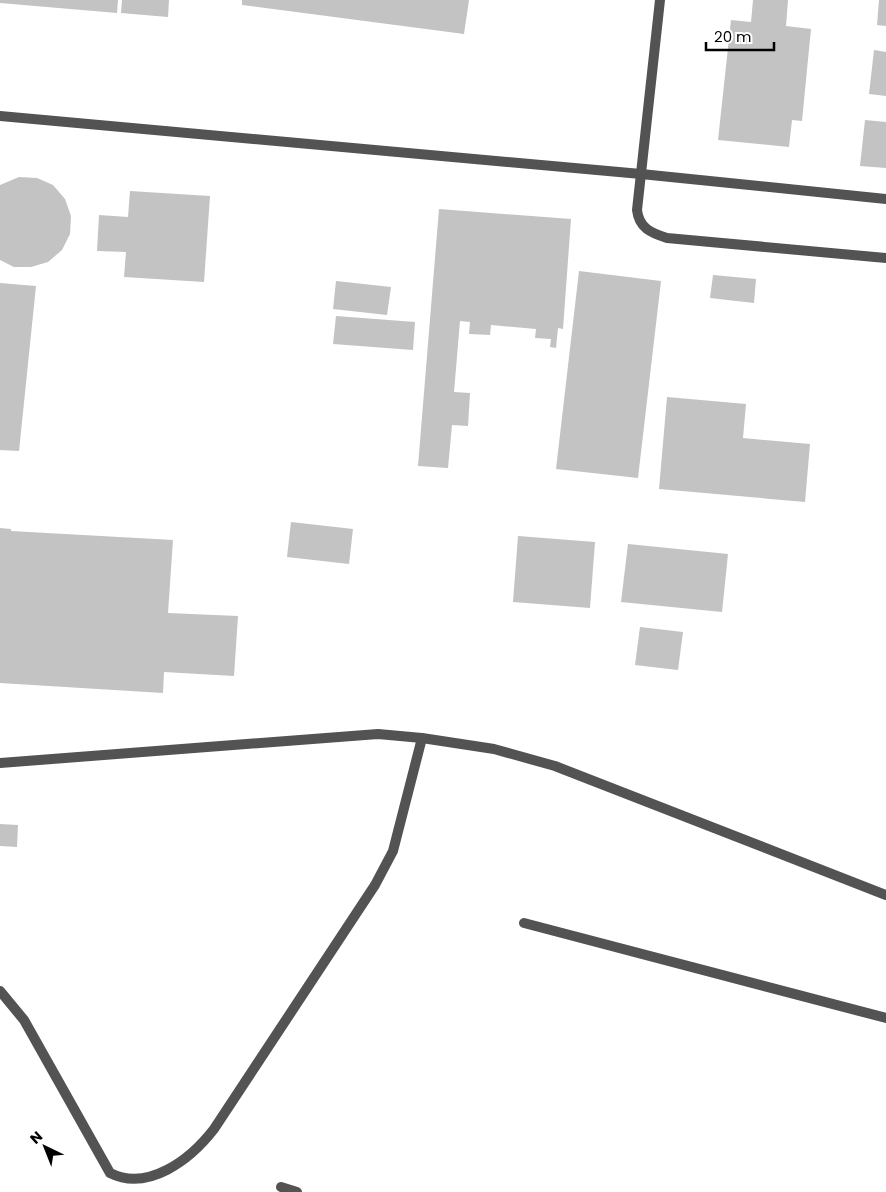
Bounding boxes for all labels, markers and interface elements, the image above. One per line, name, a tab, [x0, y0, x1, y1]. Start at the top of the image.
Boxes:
scale bar	[706, 20, 774, 52]
text: 20 m	[714, 26, 752, 47]
north arrow	[20, 1122, 70, 1172]
text: N	[25, 1127, 47, 1148]

